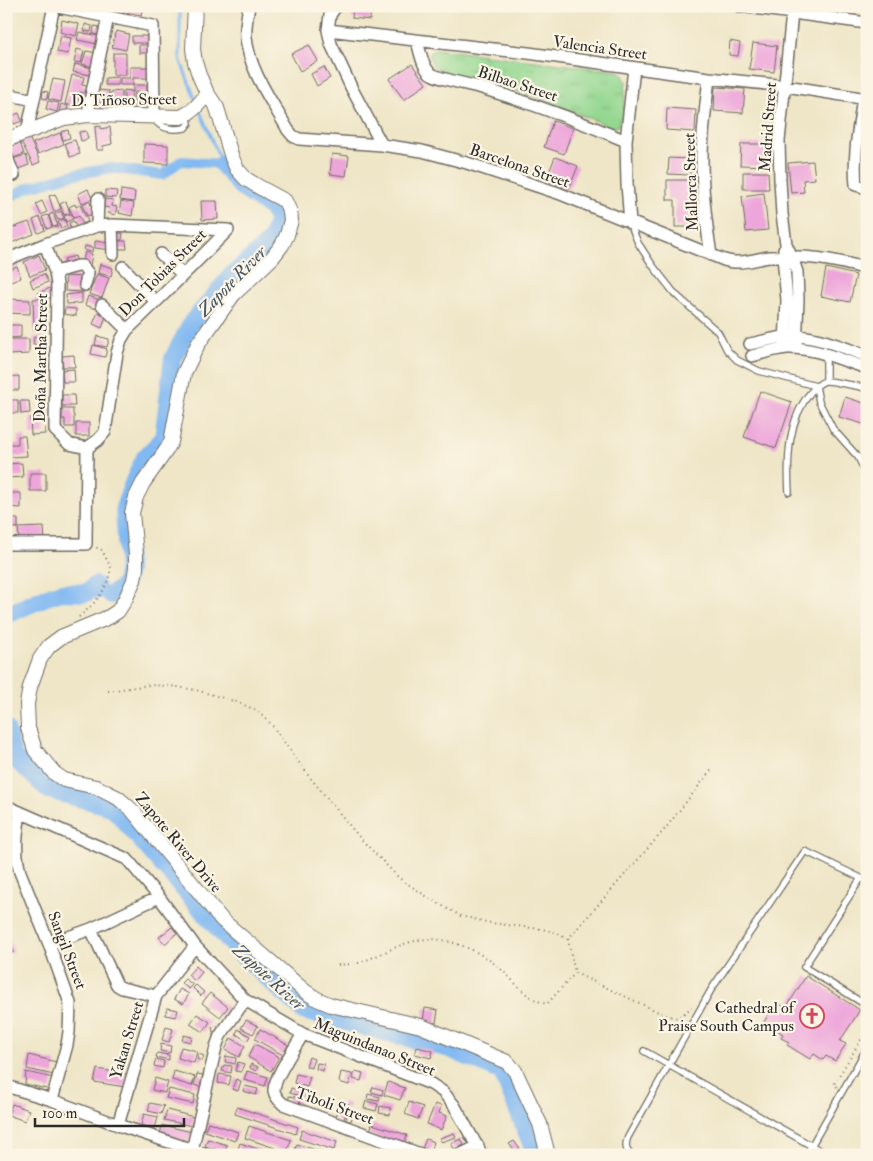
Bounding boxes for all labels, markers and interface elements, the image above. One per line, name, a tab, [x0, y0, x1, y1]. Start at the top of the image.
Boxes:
street label: Valencia Street	[552, 31, 648, 64]
street label: Bilbao Street	[475, 62, 560, 106]
street label: Madrid Street	[755, 82, 781, 173]
street label: D. Tiñoso Street	[71, 89, 177, 111]
street label: Mallorca Street	[679, 132, 703, 232]
street label: Barcelona Street	[467, 139, 572, 192]
street label: Don Tobias Street	[115, 225, 211, 321]
water label: Zapote River	[192, 240, 273, 322]
street label: Doña Martha Street	[30, 293, 52, 423]
street label: Zapote River Drive	[130, 788, 226, 898]
street label: Sangil Street	[43, 909, 91, 992]
water label: Zapote River	[227, 938, 310, 1017]
place label: Cathedral of Praise South Campus	[658, 998, 797, 1037]
street label: Yakan Street	[106, 999, 148, 1082]
church icon: Cathedral of Praise South Campus	[799, 1003, 825, 1029]
street label: Maguindanao Street	[311, 1013, 438, 1080]
street label: Tiboli Street	[293, 1083, 376, 1129]
scale bar	[35, 1096, 184, 1128]
text: 100 m	[42, 1104, 78, 1123]

